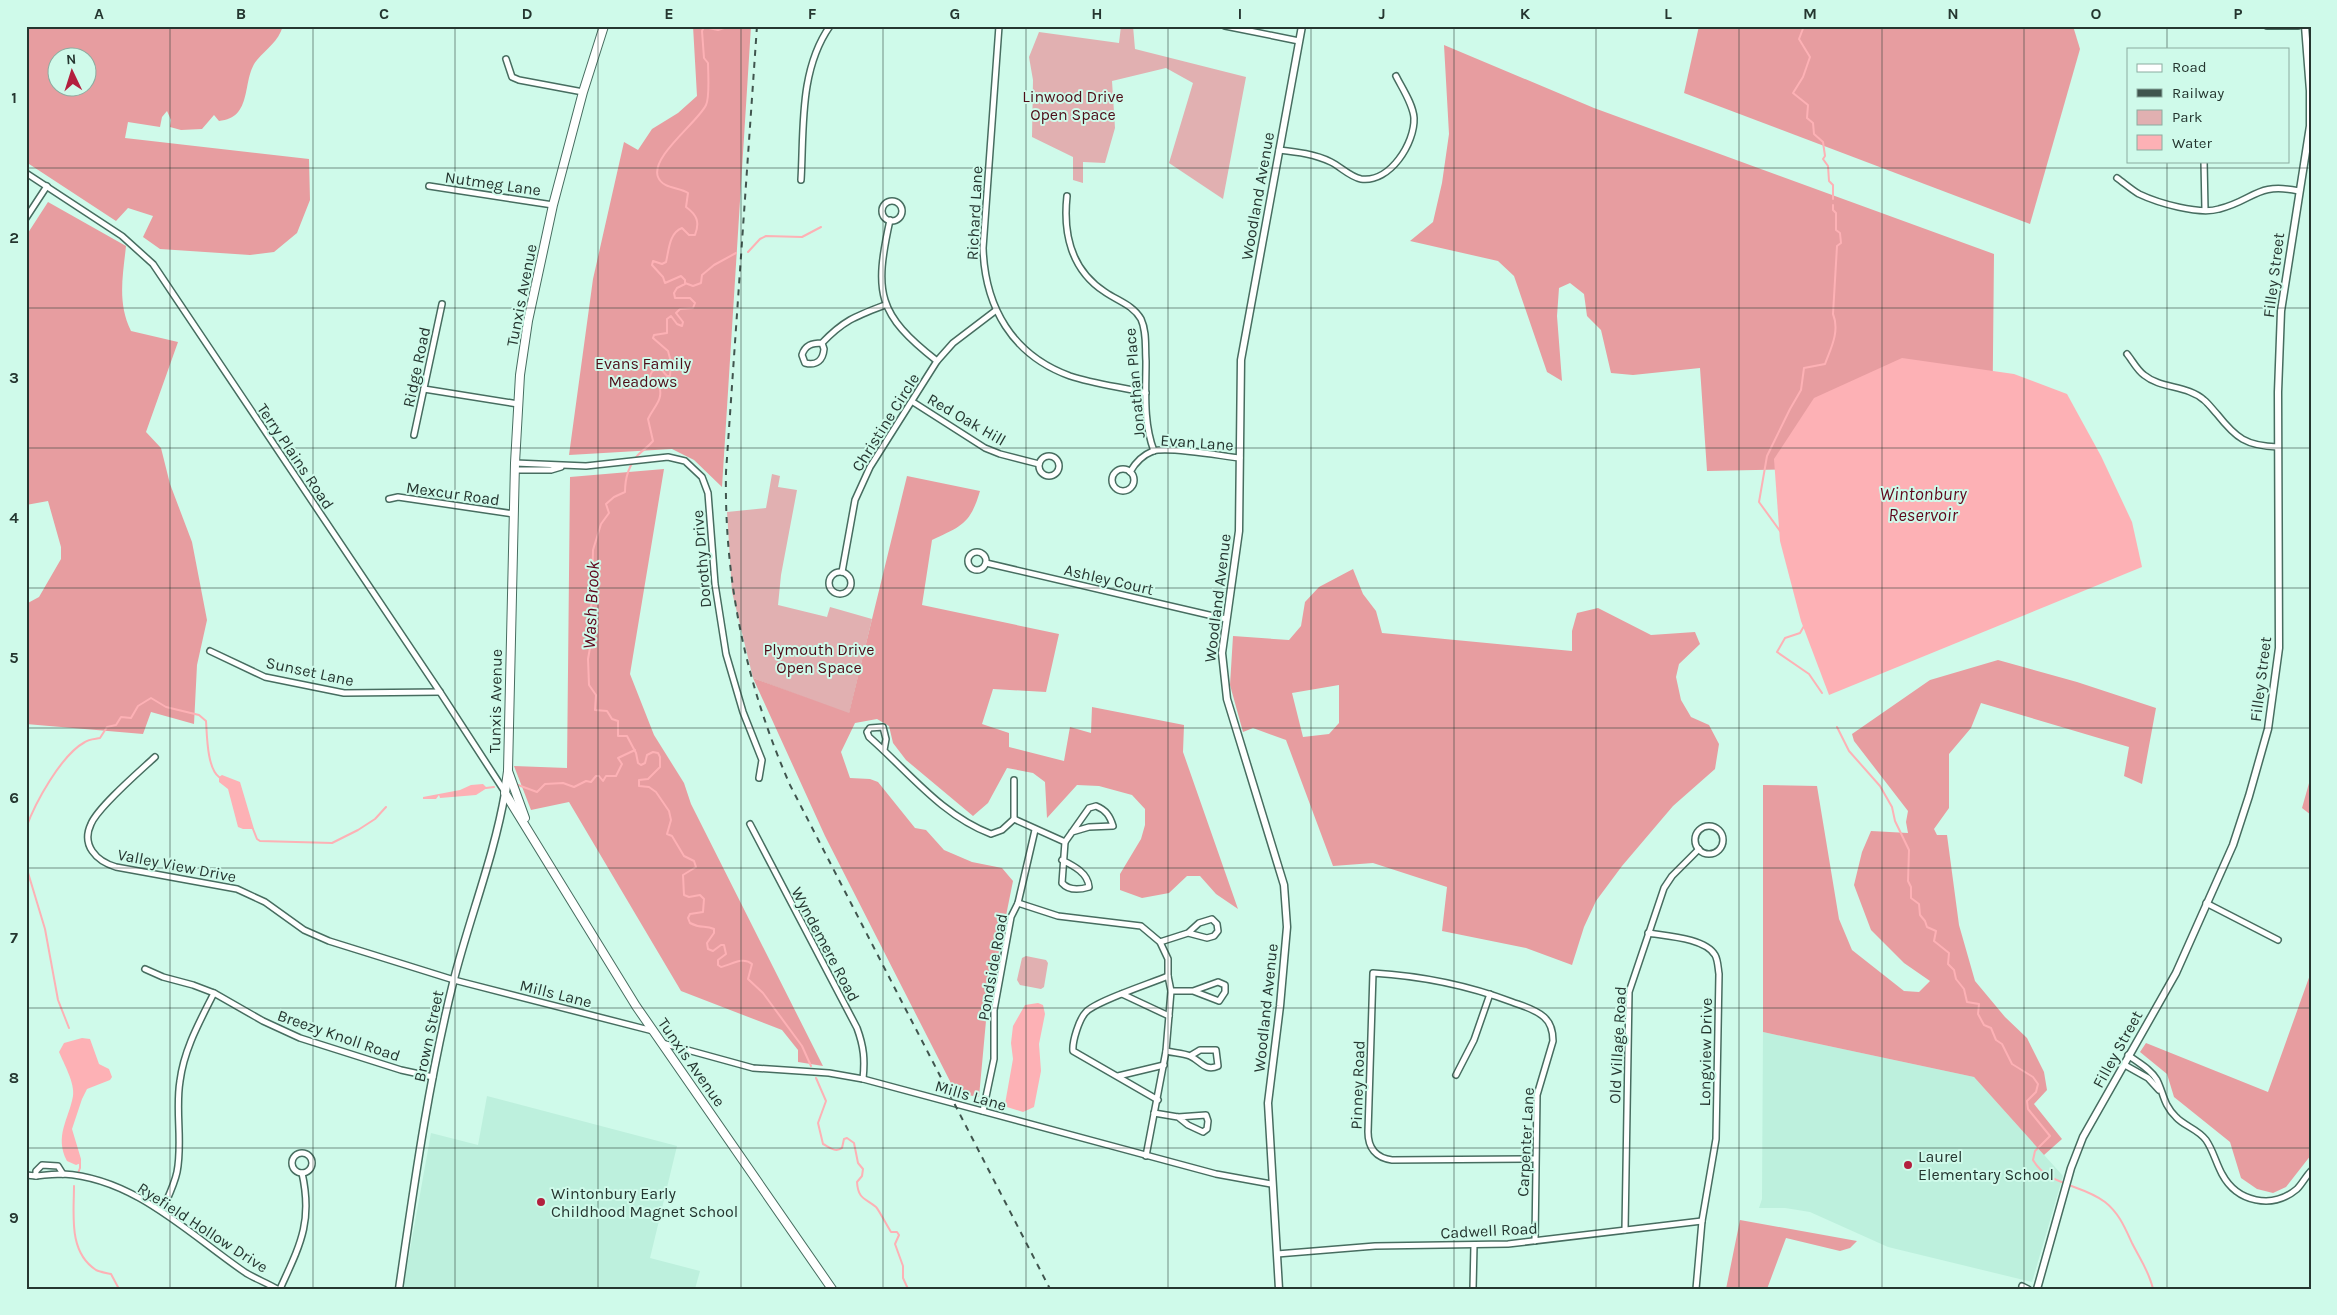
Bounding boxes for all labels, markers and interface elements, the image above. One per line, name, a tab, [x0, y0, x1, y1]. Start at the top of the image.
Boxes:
text: A	[94, 4, 104, 23]
text: B	[236, 4, 246, 23]
text: C	[379, 4, 389, 23]
text: D	[522, 4, 533, 23]
text: E	[664, 4, 674, 23]
text: F	[808, 4, 817, 23]
text: G	[950, 4, 960, 23]
text: H	[1091, 4, 1103, 23]
text: I	[1238, 4, 1242, 23]
text: J	[1378, 4, 1386, 23]
text: K	[1520, 4, 1531, 23]
text: L	[1664, 4, 1672, 23]
text: M	[1803, 4, 1817, 23]
text: N	[1947, 4, 1959, 23]
text: O	[2091, 4, 2102, 23]
text: P	[2233, 4, 2243, 23]
north arrow	[48, 48, 98, 98]
legend	[2127, 48, 2290, 162]
text: N	[66, 51, 77, 68]
text: Road	[2172, 58, 2207, 76]
text: Railway	[2172, 84, 2224, 102]
park label: Linwood Drive Open Space	[1022, 87, 1124, 124]
text: 1	[11, 88, 17, 107]
text: Park	[2172, 108, 2202, 126]
street label: Woodland Avenue	[1237, 131, 1278, 262]
text: Water	[2172, 134, 2213, 152]
street label: Richard Lane	[963, 165, 986, 261]
street label: Nutmeg Lane	[444, 167, 542, 200]
text: 2	[9, 228, 19, 247]
street label: Filley Street	[2259, 231, 2288, 319]
street label: Tunxis Avenue	[502, 242, 541, 348]
street label: Ridge Road	[399, 325, 434, 409]
street label: Jonathan Place	[1120, 327, 1149, 439]
park label: Evans Family Meadows	[595, 354, 692, 391]
text: 3	[9, 368, 19, 387]
street label: Christine Circle	[848, 370, 923, 475]
street label: Red Oak Hill	[924, 389, 1009, 450]
street label: Terry Plains Road	[253, 400, 338, 513]
street label: Evan Lane	[1160, 430, 1234, 455]
street label: Mexcur Road	[405, 478, 501, 509]
water label: Wintonbury Reservoir	[1879, 483, 1968, 526]
text: 4	[9, 508, 19, 527]
street label: Dorothy Drive	[688, 509, 715, 609]
street label: Woodland Avenue	[1200, 533, 1235, 664]
water label: Wash Brook	[578, 560, 604, 650]
street label: Ashley Court	[1062, 560, 1155, 599]
street label: Filley Street	[2246, 635, 2275, 723]
park label: Plymouth Drive Open Space	[763, 640, 875, 677]
text: 5	[9, 648, 19, 667]
street label: Tunxis Avenue	[485, 649, 506, 753]
street label: Sunset Lane	[264, 653, 356, 690]
text: 6	[9, 788, 19, 807]
street label: Valley View Drive	[116, 845, 238, 886]
street label: Wyndemere Road	[787, 884, 864, 1005]
street label: Pondside Road	[974, 912, 1011, 1022]
text: 7	[10, 928, 18, 947]
street label: Woodland Avenue	[1249, 943, 1282, 1074]
street label: Mills Lane	[518, 975, 594, 1012]
street label: Old Village Road	[1605, 986, 1630, 1104]
street label: Brown Street	[409, 988, 447, 1084]
street label: Longview Drive	[1695, 997, 1716, 1107]
street label: Breezy Knoll Road	[275, 1006, 403, 1065]
street label: Filley Street	[2088, 1007, 2146, 1091]
street label: Tunxis Avenue	[654, 1014, 729, 1110]
street label: Pinney Road	[1346, 1040, 1369, 1130]
text: 8	[9, 1068, 19, 1087]
street label: Mills Lane	[933, 1076, 1009, 1115]
street label: Carpenter Lane	[1513, 1087, 1538, 1197]
place label: Laurel Elementary School	[1918, 1147, 2054, 1184]
marker: Laurel Elementary School	[1902, 1159, 1914, 1171]
street label: Ryefield Hollow Drive	[134, 1178, 271, 1277]
place label: Wintonbury Early Childhood Magnet School	[551, 1184, 738, 1221]
marker: Wintonbury Early Childhood Magnet School	[535, 1196, 547, 1208]
text: 9	[9, 1208, 19, 1227]
street label: Cadwell Road	[1440, 1218, 1538, 1243]

